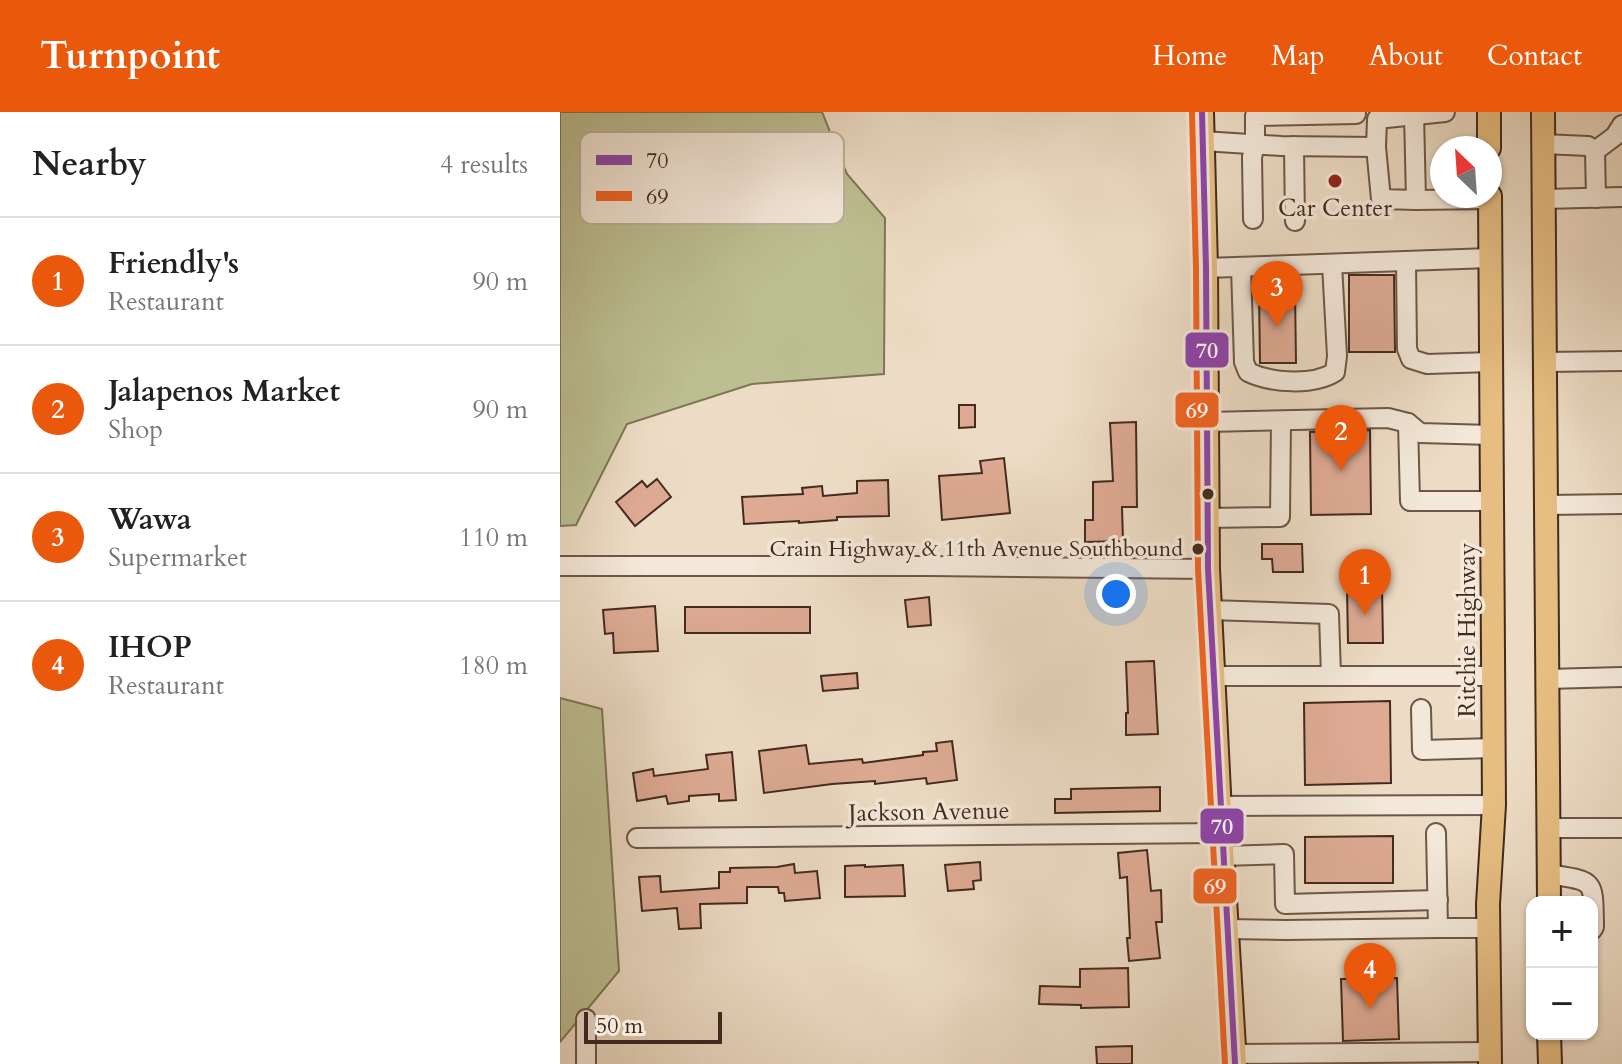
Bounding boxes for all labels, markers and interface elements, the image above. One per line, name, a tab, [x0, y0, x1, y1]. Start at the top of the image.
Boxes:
text: Turnpoint	[40, 30, 220, 82]
text: Home	[1152, 37, 1227, 75]
text: Map	[1271, 37, 1325, 75]
text: About	[1369, 37, 1443, 75]
text: Contact	[1487, 37, 1582, 75]
legend	[580, 132, 844, 224]
north arrow	[1430, 136, 1502, 208]
text: Nearby	[32, 141, 147, 187]
text: 70	[646, 146, 669, 176]
text: 4 results	[440, 147, 528, 182]
marker: Car Center	[1326, 172, 1344, 190]
text: 69	[646, 182, 669, 212]
place label: Car Center	[1278, 192, 1392, 225]
text: Friendly's	[108, 243, 239, 284]
pin: 3	[1251, 261, 1303, 327]
text: 1	[51, 264, 65, 299]
text: 90 m	[472, 264, 528, 299]
text: Restaurant	[108, 284, 224, 319]
line badge: 70	[1184, 331, 1230, 369]
text: 70	[1196, 336, 1218, 366]
text: Jalapenos Market	[108, 371, 340, 412]
line badge: 69	[1174, 391, 1220, 429]
text: 2	[51, 392, 65, 427]
text: 90 m	[472, 392, 528, 427]
text: 69	[1186, 396, 1208, 426]
pin: 2	[1315, 405, 1367, 471]
text: Shop	[108, 412, 163, 447]
unlabelled marker	[1200, 486, 1216, 502]
text: Wawa	[108, 499, 192, 540]
text: 3	[51, 520, 65, 555]
text: 110 m	[459, 520, 528, 555]
place label: Crain Highway & 11th Avenue Southbound	[769, 534, 1183, 564]
text: Supermarket	[108, 540, 247, 575]
marker: Crain Highway & 11th Avenue Southbound	[1190, 541, 1206, 557]
street label: Ritchie Highway	[1451, 542, 1484, 717]
pin: 1	[1339, 549, 1391, 615]
your location	[1096, 574, 1136, 614]
text: IHOP	[108, 627, 192, 668]
text: 4	[51, 648, 65, 683]
text: 180 m	[459, 648, 528, 683]
text: Restaurant	[108, 668, 224, 703]
street label: Jackson Avenue	[845, 794, 1010, 830]
line badge: 70	[1199, 807, 1245, 845]
text: 70	[1211, 812, 1233, 842]
line badge: 69	[1192, 867, 1238, 905]
text: 69	[1204, 872, 1226, 902]
map controls	[1526, 896, 1598, 1040]
button: +	[1526, 896, 1598, 968]
pin: 4	[1344, 943, 1396, 1009]
button: −	[1526, 968, 1598, 1040]
scale bar	[584, 1008, 722, 1044]
text: 50 m	[596, 1011, 643, 1041]

